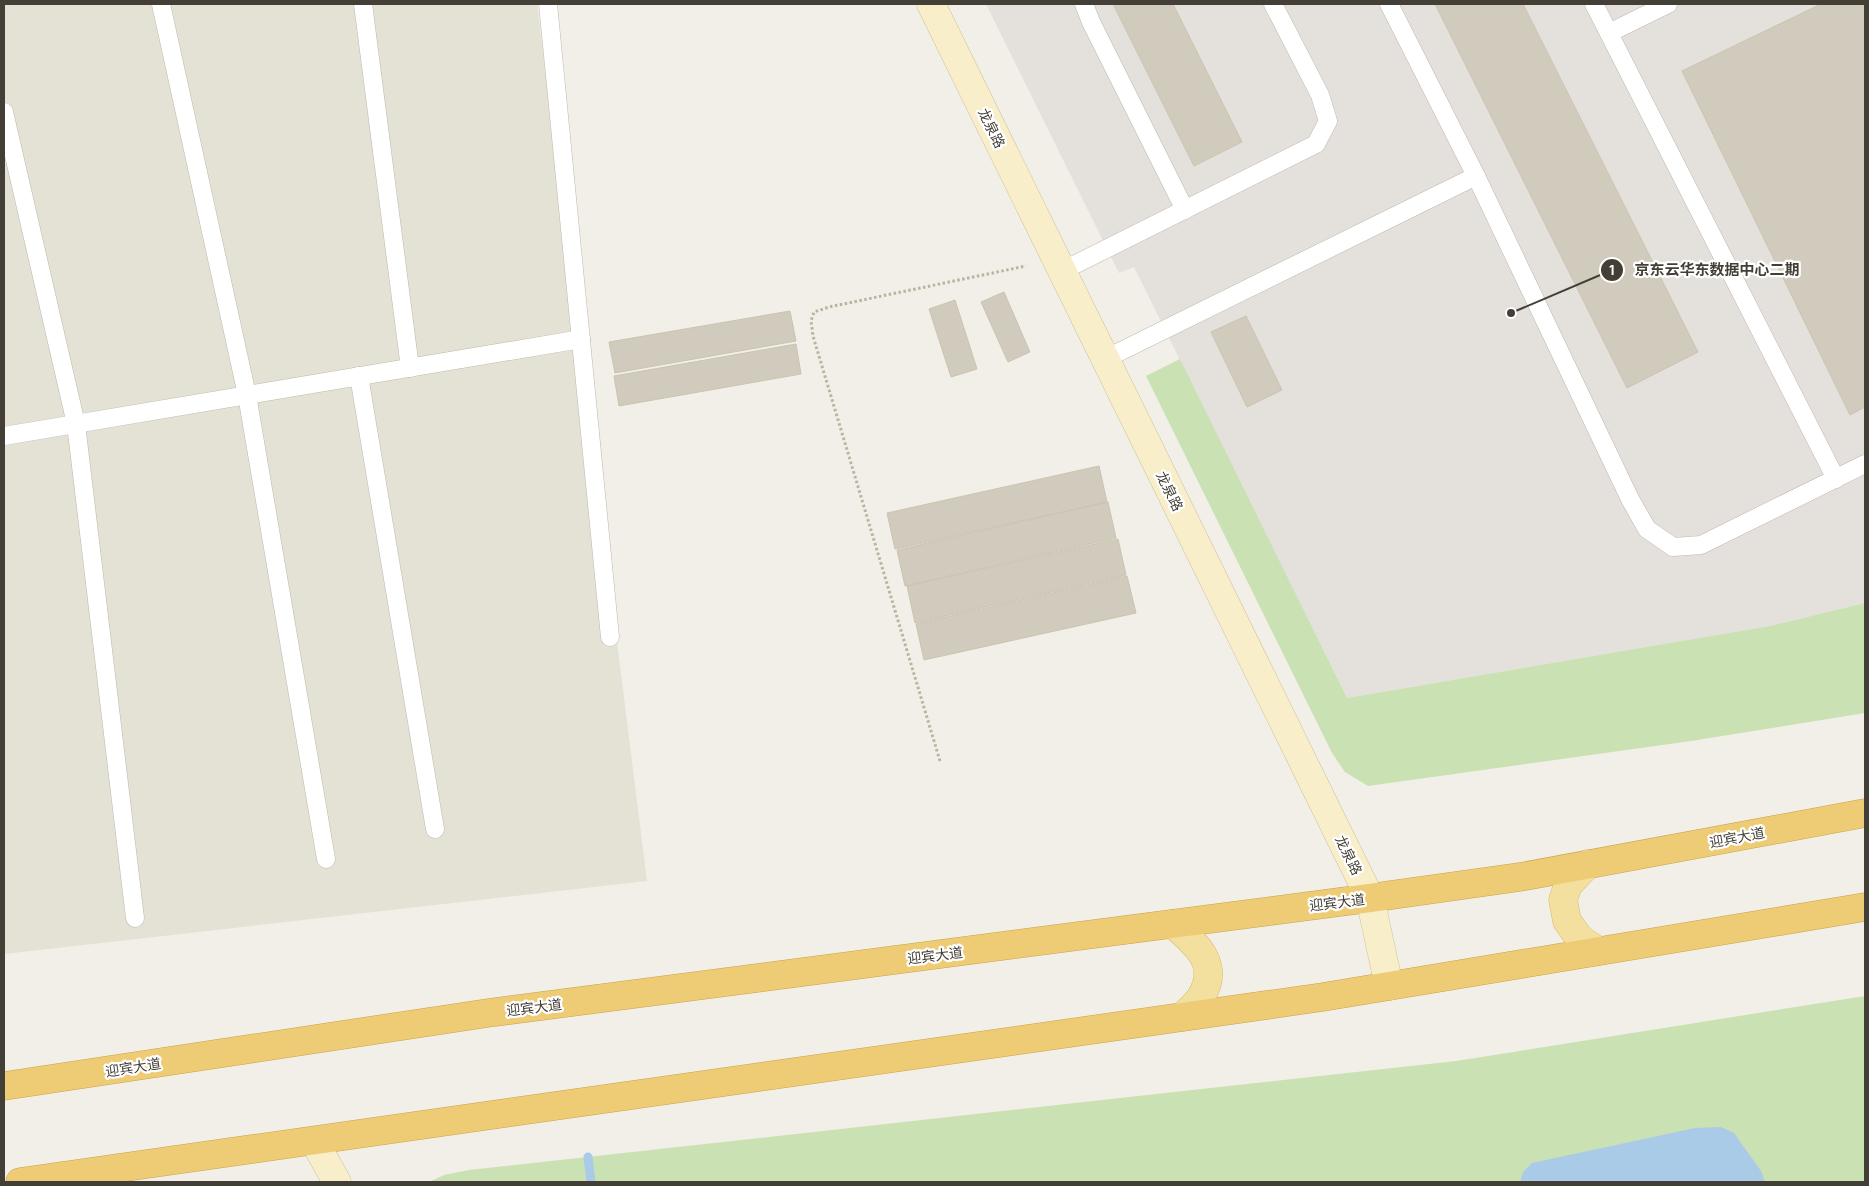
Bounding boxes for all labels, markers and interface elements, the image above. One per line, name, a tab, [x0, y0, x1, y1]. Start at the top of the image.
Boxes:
street label: 龙泉路	[974, 105, 1010, 151]
callout: 京东云华东数据中心二期	[1599, 255, 1809, 285]
text: 1	[1609, 259, 1615, 280]
text: 京东云华东数据中心二期	[1634, 259, 1800, 280]
street label: 龙泉路	[1152, 468, 1188, 514]
street label: 迎宾大道	[1708, 822, 1766, 852]
street label: 龙泉路	[1331, 832, 1367, 878]
street label: 迎宾大道	[1308, 889, 1366, 915]
street label: 迎宾大道	[906, 942, 964, 968]
street label: 迎宾大道	[505, 994, 563, 1020]
street label: 迎宾大道	[104, 1053, 162, 1081]

